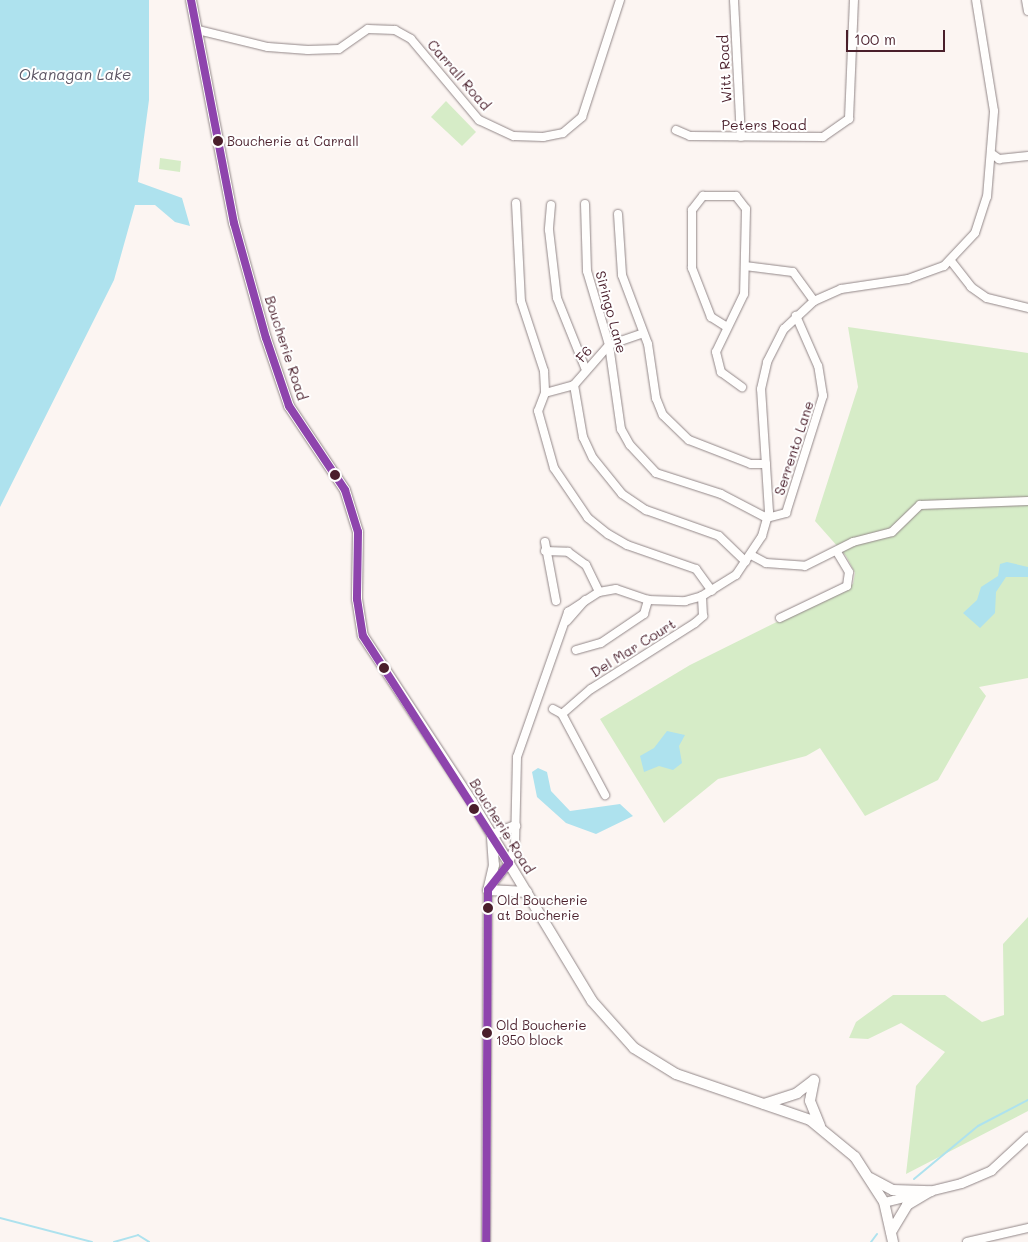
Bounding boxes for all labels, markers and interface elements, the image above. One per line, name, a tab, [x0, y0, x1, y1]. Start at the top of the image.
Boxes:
scale bar	[848, 20, 947, 52]
text: 100 m	[854, 29, 896, 49]
street label: Witt Road	[715, 34, 735, 104]
street label: Carrall Road	[424, 36, 494, 114]
water label: Okanagan Lake	[19, 66, 131, 84]
street label: Peters Road	[721, 117, 807, 133]
place label: Boucherie at Carrall	[227, 133, 359, 149]
marker: Boucherie at Carrall	[213, 136, 223, 146]
street label: Siringo Lane	[592, 269, 630, 355]
street label: Boucherie Road	[261, 294, 311, 402]
street label: F6	[572, 342, 596, 366]
street label: Serrento Lane	[771, 399, 817, 497]
unlabelled marker	[330, 470, 340, 480]
street label: Del Mar Court	[587, 615, 679, 681]
unlabelled marker	[379, 663, 389, 673]
street label: Boucherie Road	[466, 775, 538, 877]
unlabelled marker	[469, 804, 479, 814]
place label: Old Boucherie at Boucherie	[497, 893, 587, 924]
marker: Old Boucherie at Boucherie	[483, 903, 493, 913]
place label: Old Boucherie 1950 block	[496, 1018, 586, 1049]
marker: Old Boucherie 1950 block	[482, 1028, 492, 1038]

